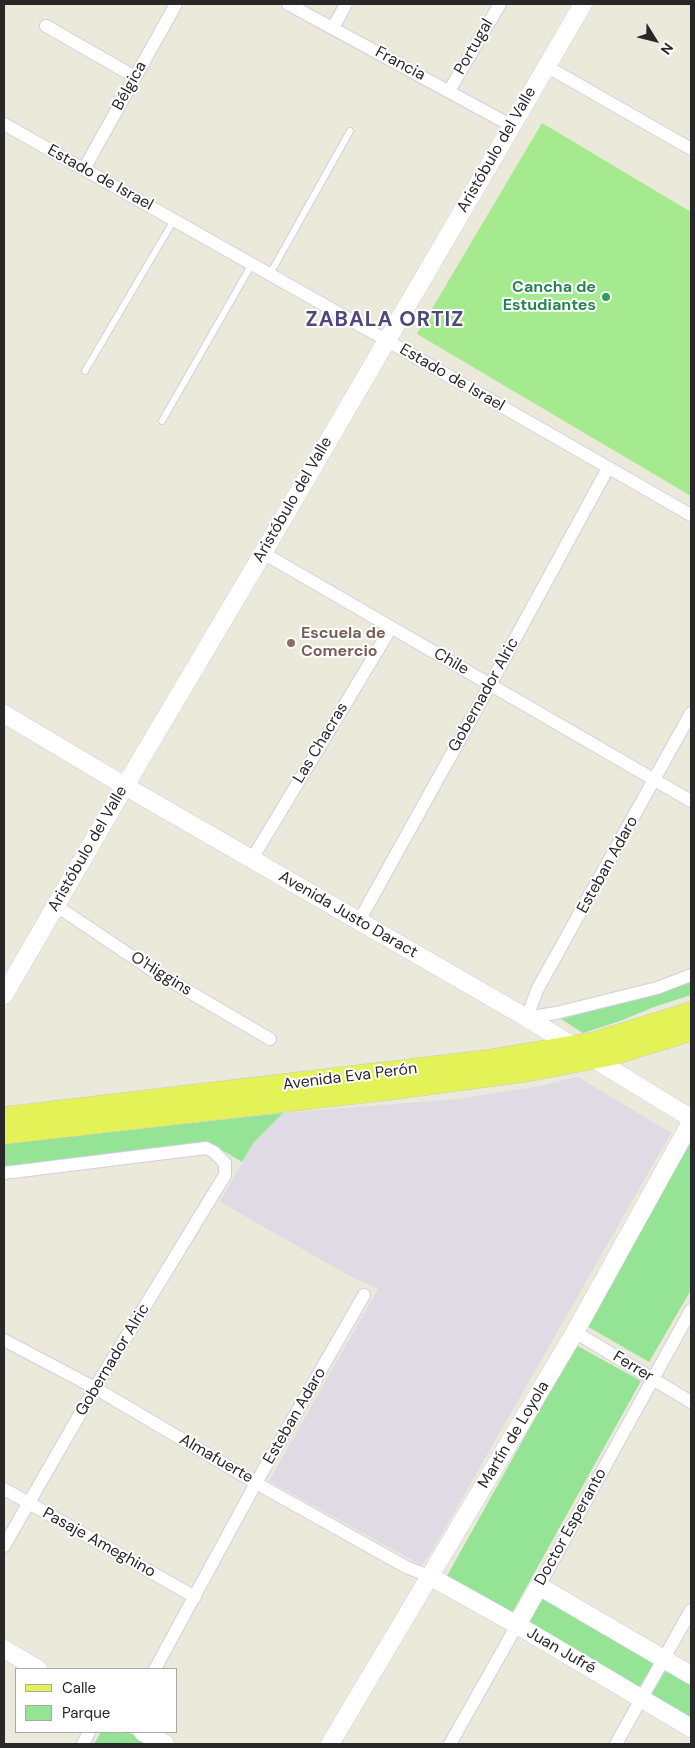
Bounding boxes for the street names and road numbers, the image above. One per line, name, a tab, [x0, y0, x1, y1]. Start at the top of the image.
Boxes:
street label: Portugal	[450, 16, 498, 78]
street label: Francia	[372, 43, 428, 85]
street label: Bélgica	[109, 58, 151, 114]
street label: Aristóbulo del Valle	[453, 84, 541, 216]
street label: Estado de Israel	[44, 141, 156, 215]
street label: Estado de Israel	[396, 340, 508, 416]
street label: Aristóbulo del Valle	[249, 434, 337, 566]
street label: Gobernador Alric	[445, 635, 523, 755]
street label: Chile	[430, 644, 472, 680]
street label: Las Chacras	[289, 699, 353, 787]
street label: Aristóbulo del Valle	[44, 783, 132, 915]
street label: Esteban Adaro	[573, 813, 643, 917]
street label: Avenida Justo Daract	[275, 867, 421, 963]
street label: O'Higgins	[127, 948, 195, 1000]
street label: Avenida Eva Perón	[282, 1059, 418, 1095]
street label: Gobernador Alric	[72, 1300, 154, 1420]
street label: Ferrer	[609, 1347, 657, 1387]
street label: Esteban Adaro	[260, 1364, 330, 1468]
street label: Martín de Loyola	[474, 1378, 554, 1492]
street label: Almafuerte	[176, 1430, 256, 1488]
street label: Doctor Esperanto	[531, 1465, 611, 1589]
street label: Pasaje Ameghino	[39, 1504, 159, 1582]
street label: Juan Jufré	[523, 1624, 599, 1678]

